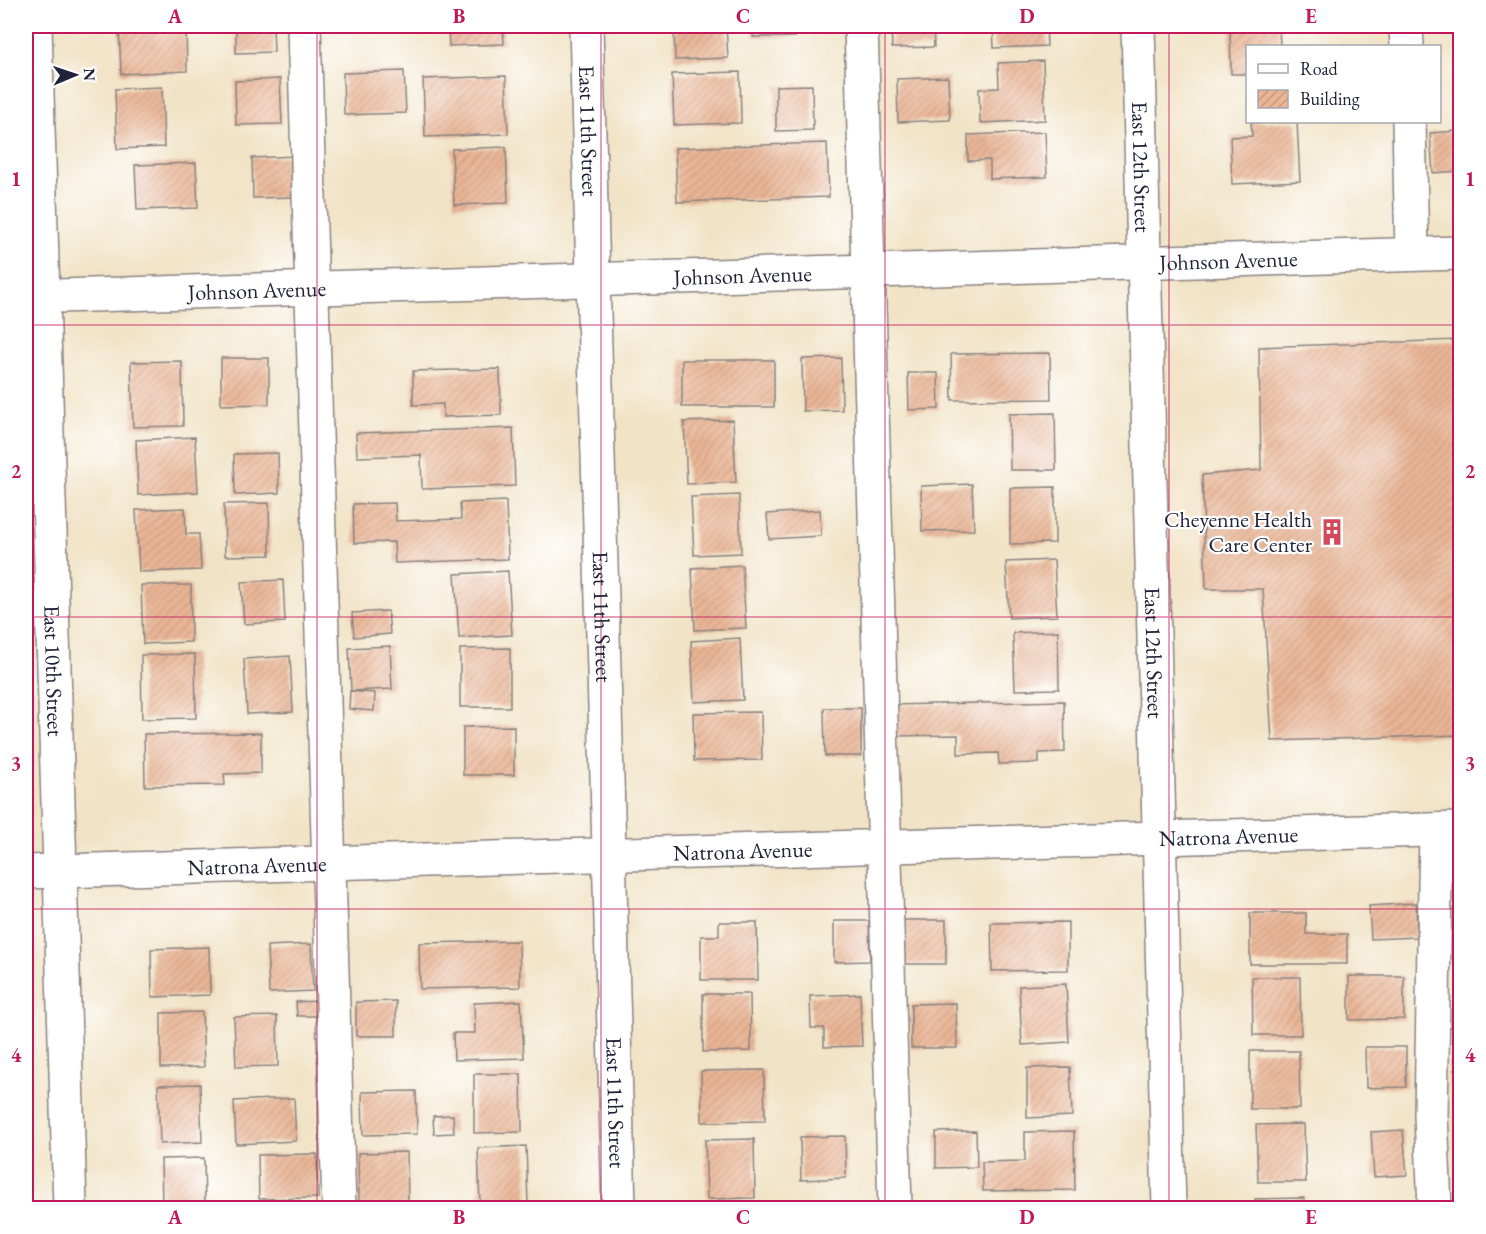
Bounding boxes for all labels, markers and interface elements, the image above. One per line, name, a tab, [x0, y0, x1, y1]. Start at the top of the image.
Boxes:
text: A	[167, 3, 183, 29]
text: B	[453, 3, 465, 29]
text: C	[736, 3, 750, 29]
text: D	[1019, 3, 1035, 29]
text: E	[1305, 3, 1317, 29]
north arrow	[45, 45, 105, 105]
legend	[1246, 45, 1441, 123]
text: Road	[1300, 57, 1339, 80]
street label: East 11th Street	[572, 65, 605, 197]
text: N	[79, 68, 100, 81]
text: Building	[1300, 87, 1360, 110]
street label: East 12th Street	[1125, 101, 1157, 233]
text: 1	[11, 166, 21, 192]
text: 1	[1465, 166, 1475, 192]
street label: Johnson Avenue	[1157, 244, 1298, 277]
street label: Johnson Avenue	[671, 259, 813, 292]
street label: Johnson Avenue	[185, 274, 327, 307]
text: 2	[11, 458, 22, 484]
text: 2	[1465, 458, 1476, 484]
place label: Cheyenne Health Care Center	[1164, 505, 1313, 559]
building icon: Cheyenne Health Care Center	[1317, 517, 1347, 547]
street label: East 11th Street	[586, 551, 618, 683]
street label: East 12th Street	[1138, 587, 1170, 719]
street label: East 10th Street	[37, 605, 70, 737]
text: 3	[11, 750, 21, 776]
text: 3	[1465, 750, 1475, 776]
street label: Natrona Avenue	[1158, 820, 1299, 853]
street label: Natrona Avenue	[673, 834, 813, 868]
street label: Natrona Avenue	[187, 849, 327, 882]
street label: East 11th Street	[599, 1037, 632, 1169]
text: 4	[11, 1042, 22, 1068]
text: 4	[1465, 1042, 1476, 1068]
text: A	[167, 1204, 183, 1230]
text: B	[453, 1204, 465, 1230]
text: C	[736, 1204, 750, 1230]
text: D	[1019, 1204, 1035, 1230]
text: E	[1305, 1204, 1317, 1230]

